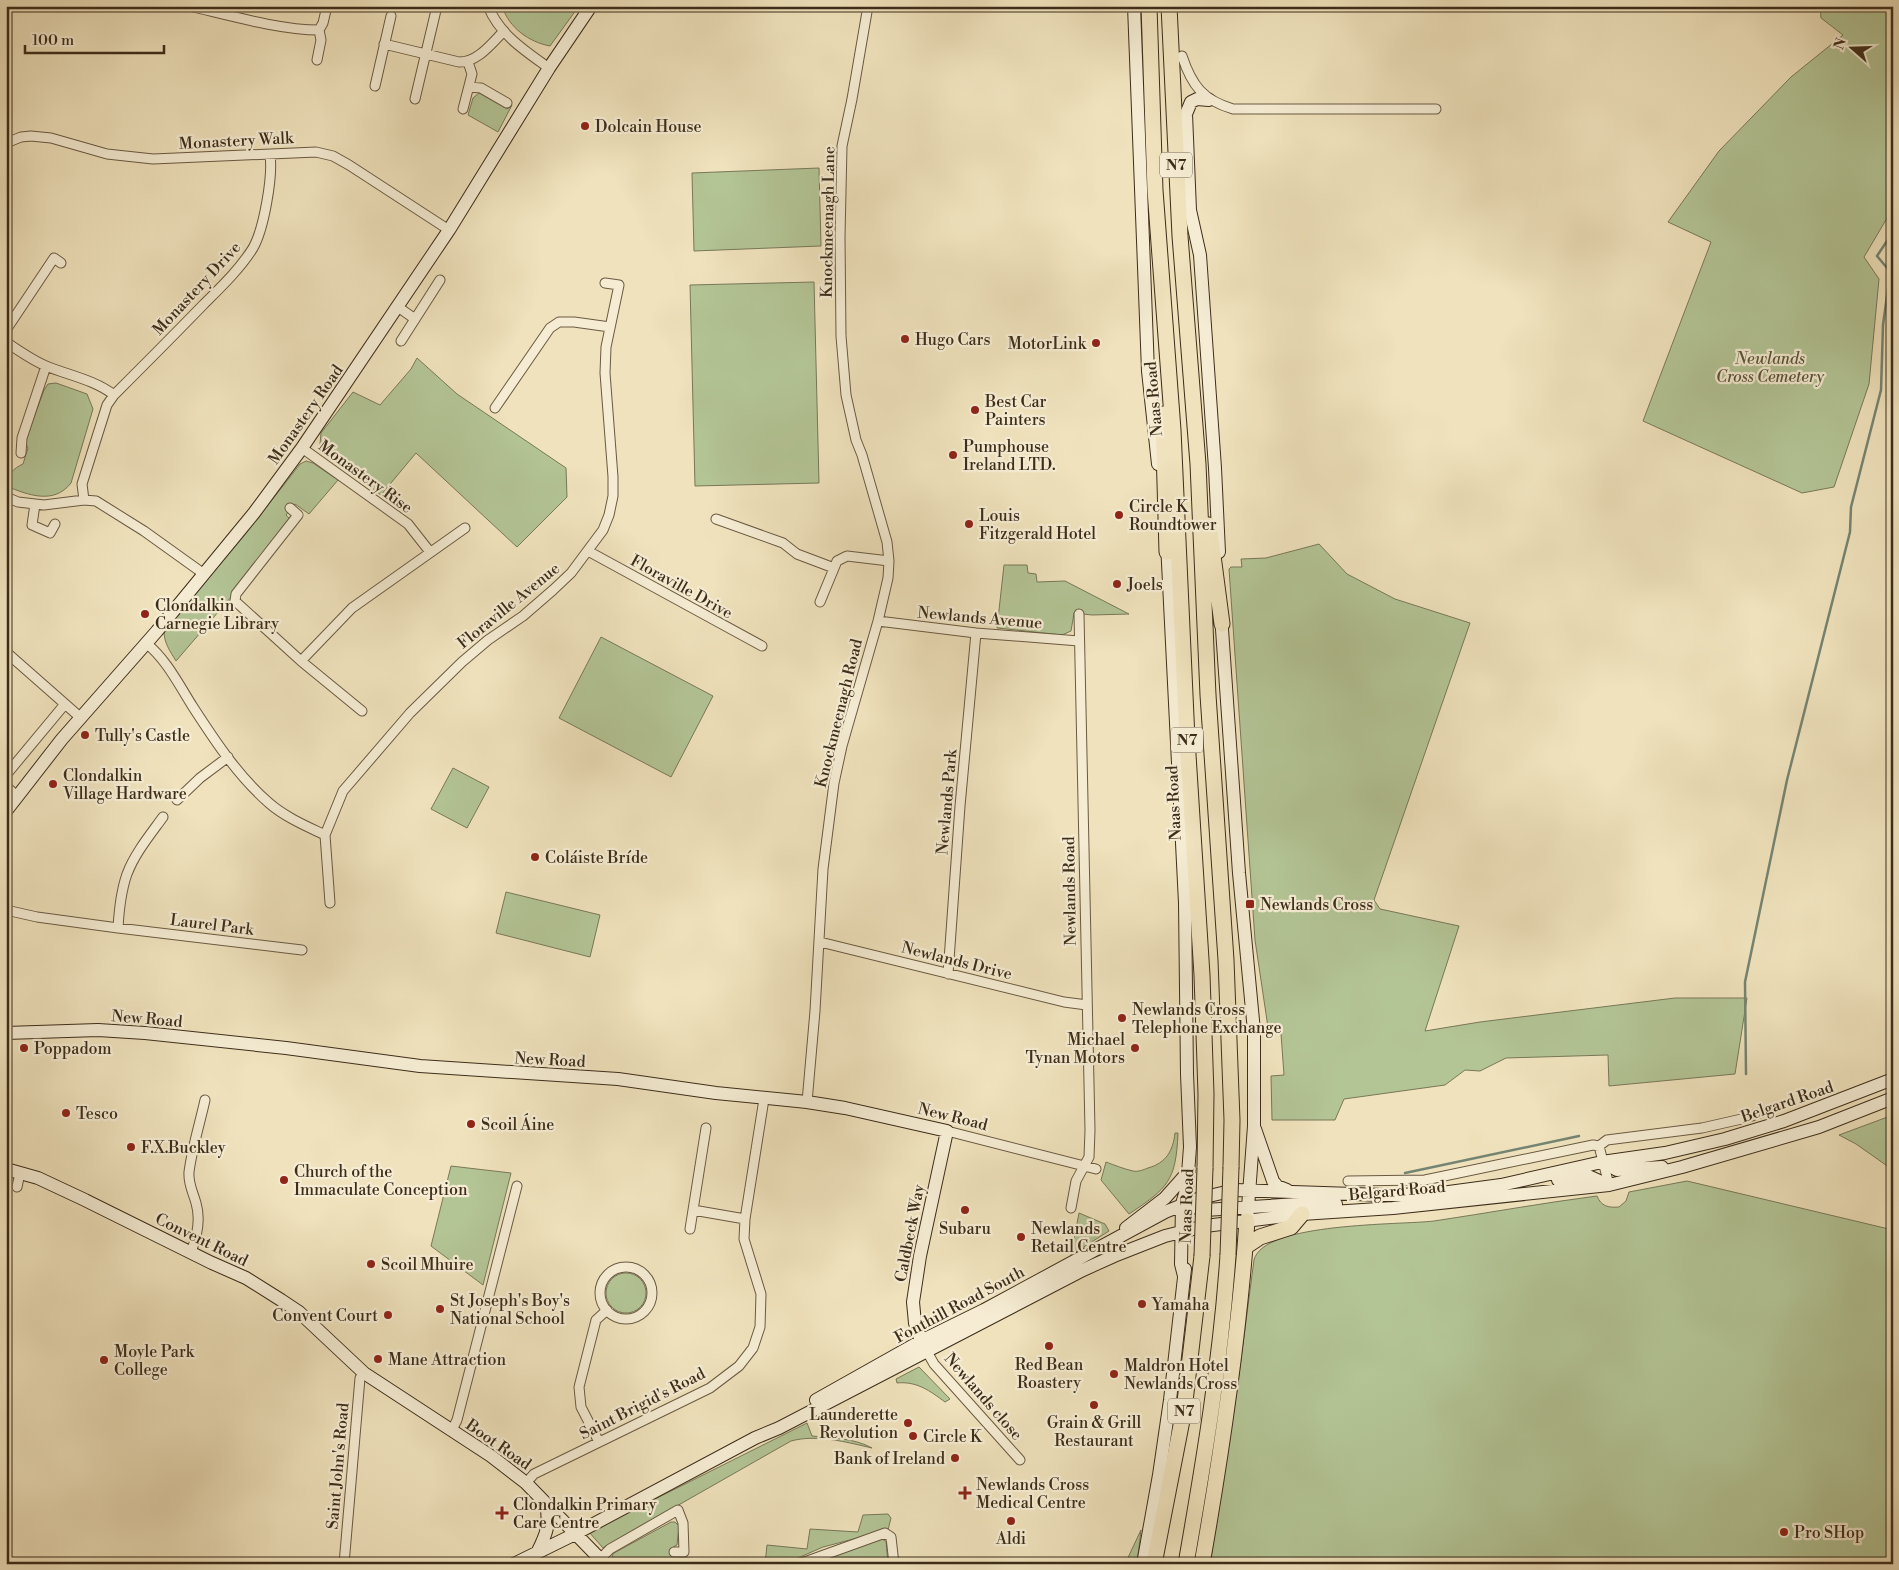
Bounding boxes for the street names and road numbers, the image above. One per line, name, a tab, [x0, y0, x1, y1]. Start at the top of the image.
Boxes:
street label: Monastery Walk	[178, 128, 296, 154]
street label: Knockmeenagh Lane	[817, 146, 839, 298]
road number: N7	[1160, 152, 1192, 178]
street label: Monastery Drive	[148, 238, 245, 340]
street label: Monastery Road	[264, 361, 348, 468]
street label: Naas Road	[1141, 361, 1167, 437]
street label: Monastery Rise	[314, 436, 416, 518]
street label: Floraville Drive	[627, 551, 736, 623]
street label: Floraville Avenue	[453, 558, 564, 653]
street label: Newlands Avenue	[917, 603, 1043, 633]
street label: Knockmeenagh Road	[811, 637, 867, 790]
road number: N7	[1171, 728, 1203, 752]
street label: Newlands Park	[932, 747, 962, 856]
street label: Naas Road	[1162, 765, 1186, 841]
street label: Newlands Road	[1059, 836, 1081, 946]
street label: Laurel Park	[169, 910, 256, 940]
street label: Newlands Drive	[899, 938, 1014, 984]
street label: New Road	[111, 1006, 183, 1032]
street label: New Road	[514, 1048, 586, 1072]
street label: Belgard Road	[1737, 1077, 1836, 1127]
street label: New Road	[916, 1099, 990, 1135]
street label: Naas Road	[1176, 1168, 1198, 1244]
street label: Belgard Road	[1347, 1177, 1446, 1205]
street label: Caldbeck Way	[891, 1182, 929, 1284]
street label: Convent Road	[152, 1209, 251, 1271]
street label: Fonthill Road South	[891, 1262, 1028, 1348]
street label: Newlands close	[940, 1349, 1027, 1444]
street label: Saint Brigid's Road	[576, 1364, 709, 1444]
road number: N7	[1168, 1398, 1200, 1424]
street label: Saint John's Road	[323, 1402, 353, 1530]
street label: Boot Road	[461, 1414, 535, 1475]

